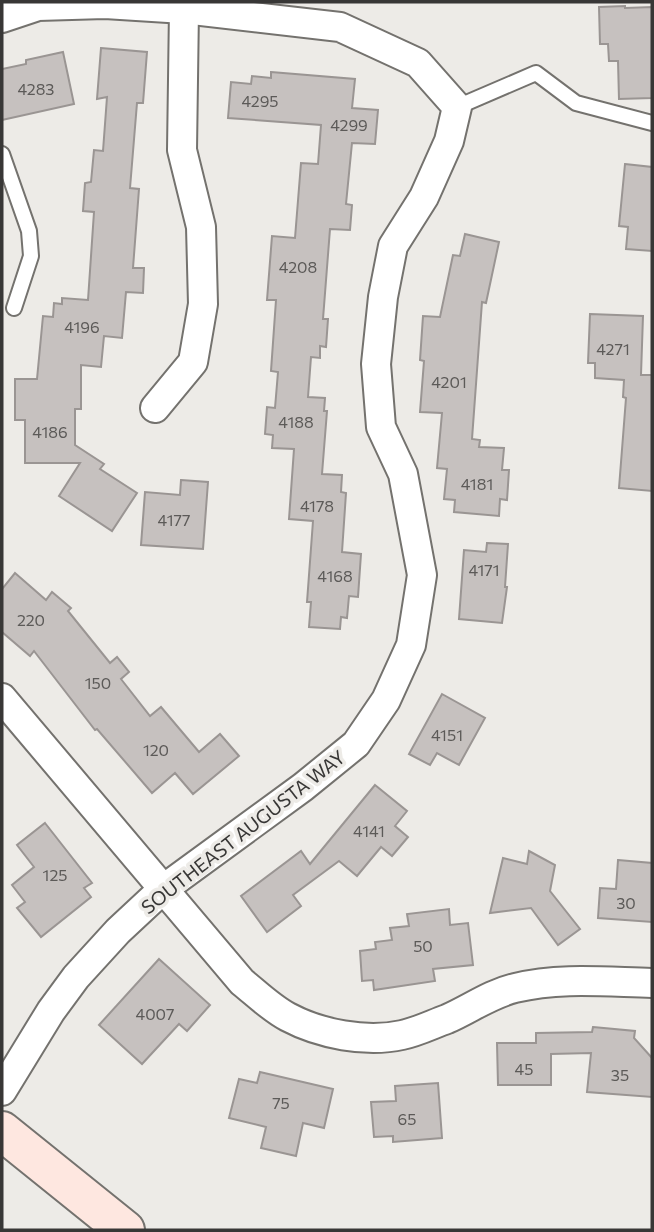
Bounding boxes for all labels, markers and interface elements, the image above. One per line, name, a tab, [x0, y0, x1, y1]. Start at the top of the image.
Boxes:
house number: 4283	[18, 79, 55, 98]
house number: 4295	[241, 91, 279, 110]
house number: 4299	[330, 115, 368, 134]
house number: 4208	[279, 257, 317, 276]
house number: 4196	[64, 317, 100, 336]
house number: 4271	[596, 339, 630, 358]
house number: 4201	[431, 372, 467, 391]
house number: 4188	[278, 412, 314, 431]
house number: 4186	[32, 422, 68, 441]
house number: 4181	[461, 474, 493, 493]
house number: 4178	[300, 496, 334, 515]
house number: 4177	[158, 510, 190, 529]
house number: 4171	[468, 560, 500, 579]
house number: 4168	[317, 566, 353, 585]
house number: 220	[17, 610, 45, 629]
house number: 150	[85, 673, 111, 692]
house number: 4151	[431, 725, 463, 744]
house number: 120	[143, 740, 169, 759]
street label: SOUTHEAST AUGUSTA WAY	[136, 745, 349, 918]
house number: 4141	[353, 821, 385, 840]
house number: 125	[43, 865, 67, 884]
house number: 30	[616, 893, 636, 912]
house number: 50	[413, 936, 433, 955]
house number: 4007	[136, 1004, 174, 1023]
house number: 45	[515, 1059, 533, 1078]
house number: 35	[611, 1065, 629, 1084]
house number: 75	[272, 1093, 290, 1112]
house number: 65	[398, 1109, 416, 1128]

